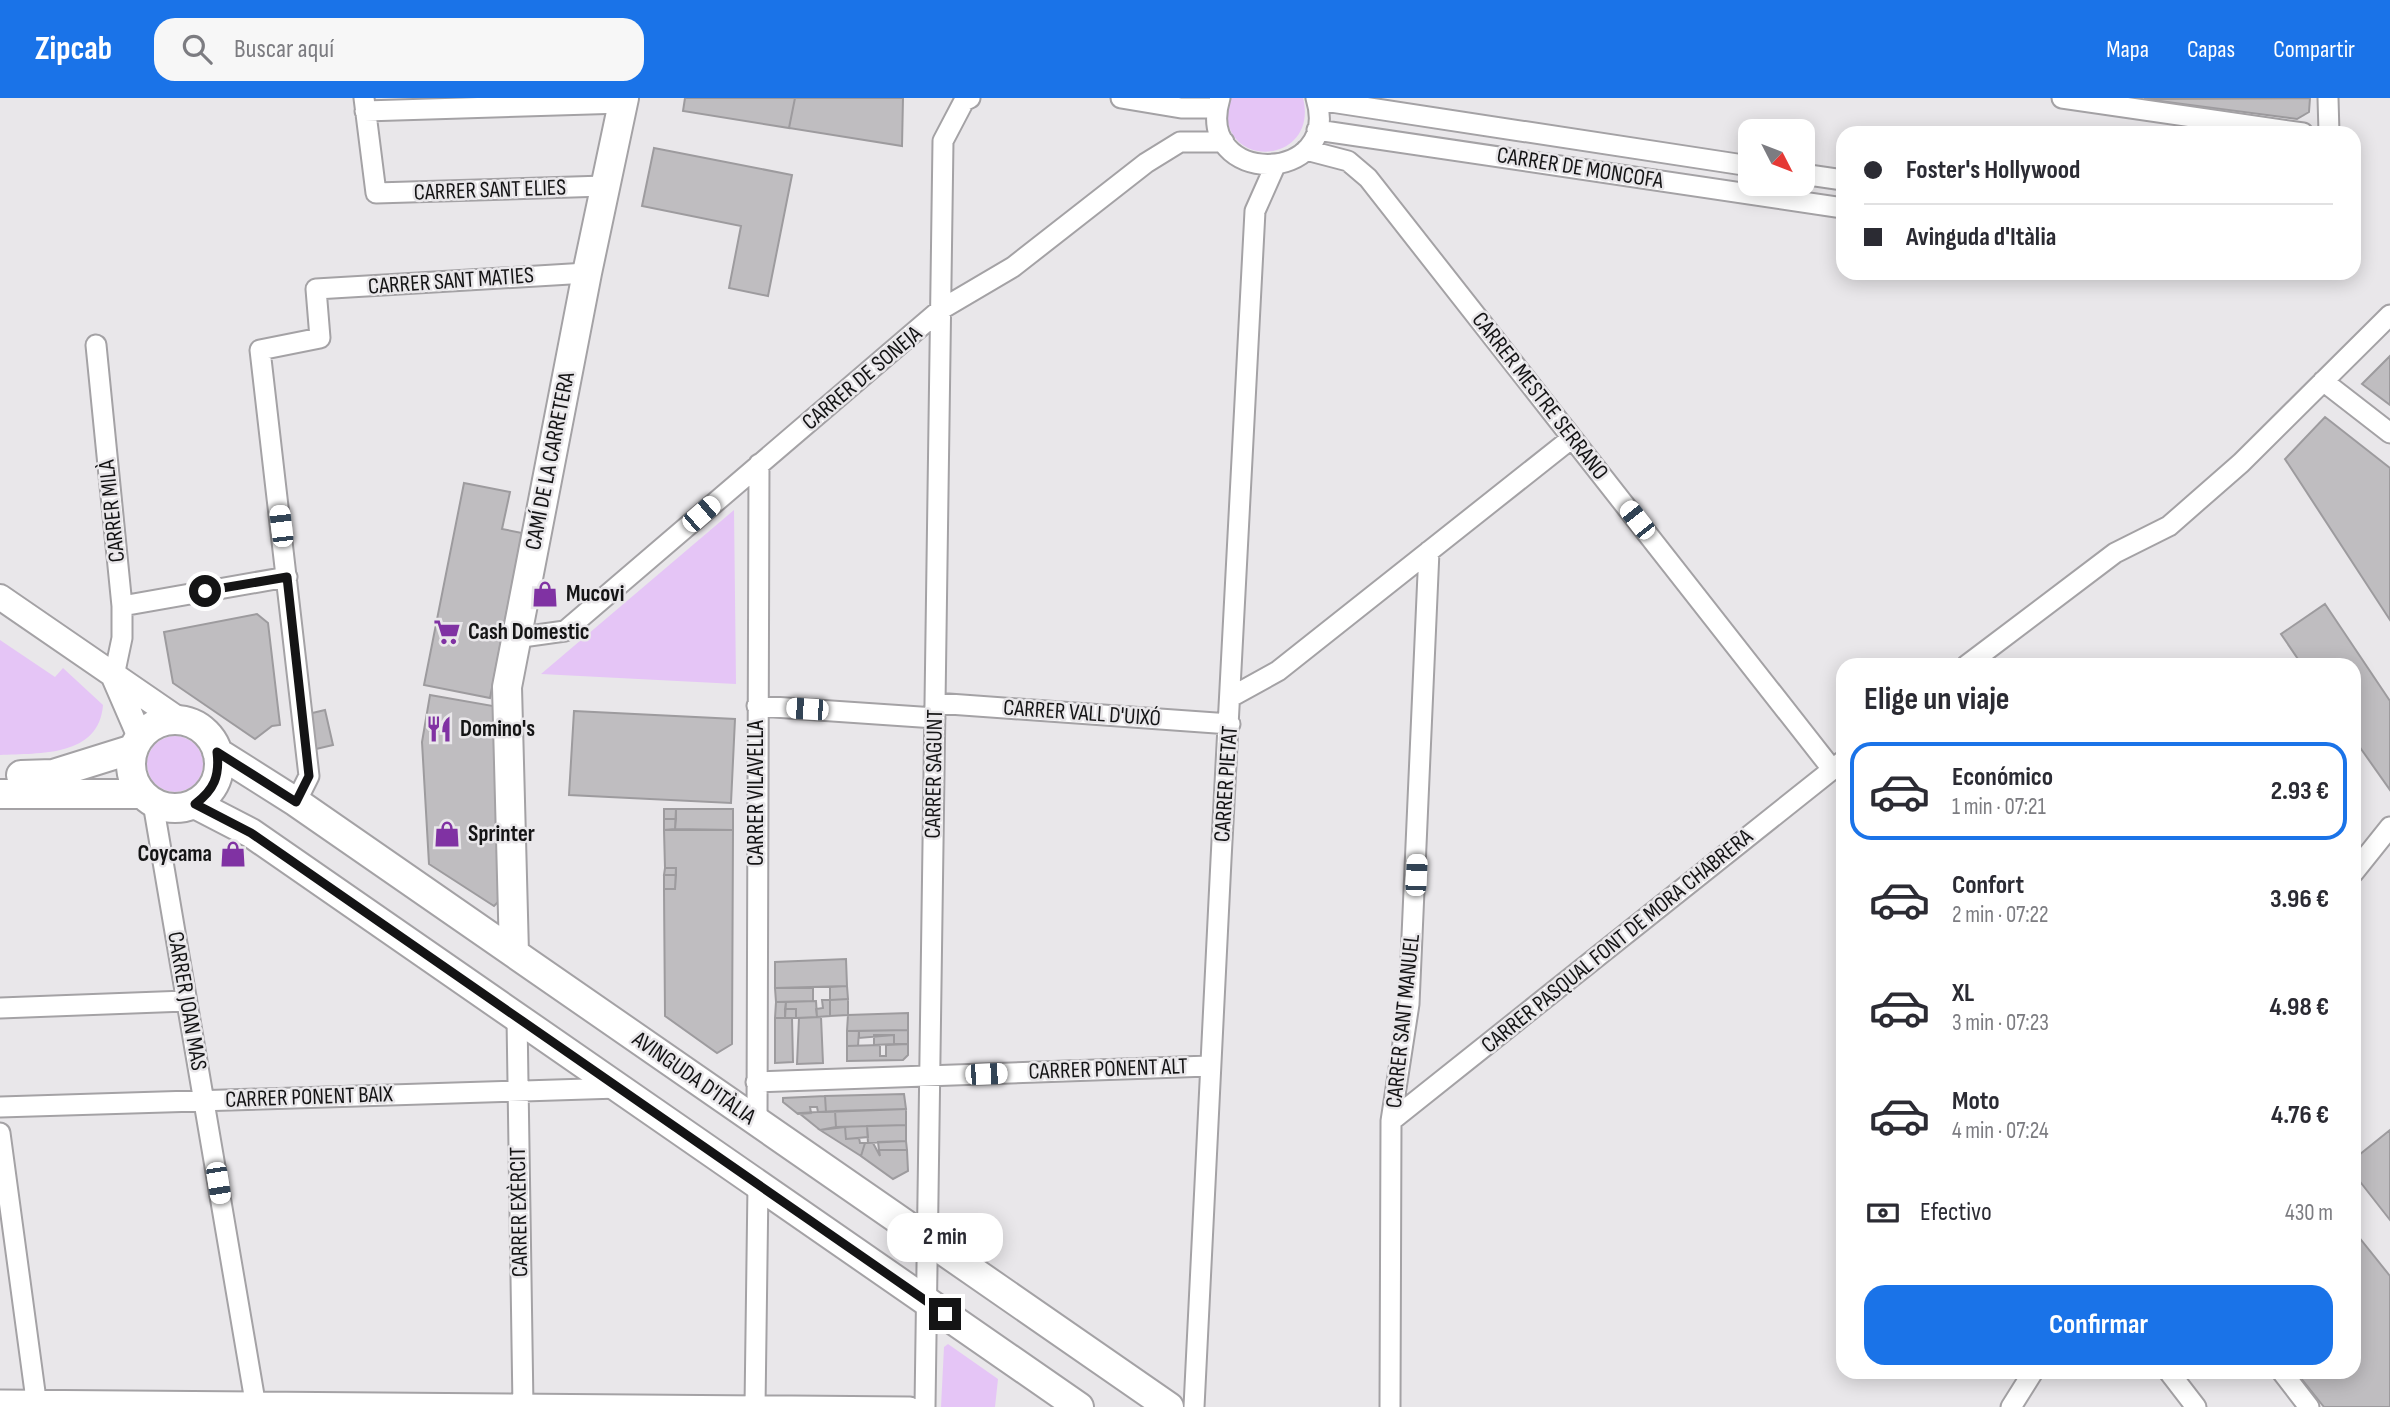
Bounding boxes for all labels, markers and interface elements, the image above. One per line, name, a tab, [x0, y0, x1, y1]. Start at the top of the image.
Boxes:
search box	[154, 18, 644, 81]
text: Zipcab	[35, 29, 112, 69]
icon: search	[178, 30, 216, 68]
text: Buscar aquí	[234, 34, 334, 65]
text: Mapa	[2106, 35, 2149, 64]
text: Capas	[2187, 35, 2235, 64]
text: Compartir	[2273, 35, 2355, 64]
north arrow	[1738, 119, 1815, 196]
map controls	[1738, 119, 1815, 196]
street label: CARRER DE MONCOFA	[1495, 141, 1665, 195]
text: Foster's Hollywood	[1906, 155, 2080, 186]
street label: CARRER SANT ELIES	[413, 173, 567, 207]
text: Avinguda d'Itàlia	[1906, 222, 2056, 253]
street label: CARRER SANT MATIES	[367, 261, 535, 301]
street label: CARRER MESTRE SERRANO	[1466, 307, 1614, 485]
street label: CARRER DE SONEJA	[797, 320, 928, 436]
street label: CAMÍ DE LA CARRETERA	[519, 370, 581, 552]
street label: CARRER MILÀ	[93, 458, 131, 564]
car	[679, 492, 724, 536]
car	[1616, 497, 1659, 543]
car	[269, 504, 294, 548]
route start	[189, 575, 221, 607]
shop icon: Mucovi	[530, 579, 560, 609]
place label: Mucovi	[566, 580, 624, 608]
supermarket icon: Cash Domestic	[432, 617, 462, 647]
place label: Cash Domestic	[468, 618, 589, 646]
text: Elige un viaje	[1864, 680, 2009, 719]
street label: CARRER VALL D'UIXÓ	[1002, 694, 1162, 732]
car	[786, 697, 829, 721]
street label: CARRER SAGUNT	[919, 709, 949, 839]
restaurant icon: Domino's	[424, 714, 454, 744]
place label: Domino's	[460, 715, 535, 743]
street label: CARRER VILAVELLA	[742, 720, 770, 866]
street label: CARRER PIETAT	[1208, 725, 1244, 843]
icon: car	[1868, 760, 1931, 823]
text: Económico	[1952, 762, 2053, 793]
text: 2.93 €	[2271, 776, 2329, 807]
text: 1 min · 07:21	[1952, 793, 2046, 821]
shop icon: Sprinter	[432, 819, 462, 849]
place label: Sprinter	[468, 820, 535, 848]
street label: CARRER PASQUAL FONT DE MORA CHABRERA	[1476, 823, 1758, 1059]
shop icon: Coycama	[218, 839, 248, 869]
place label: Coycama	[138, 840, 212, 868]
car	[1405, 853, 1428, 897]
icon: car	[1868, 868, 1931, 931]
text: Confort	[1952, 870, 2024, 901]
text: 3.96 €	[2270, 884, 2329, 915]
text: 2 min · 07:22	[1952, 901, 2049, 929]
street label: CARRER JOAN MAS	[161, 929, 213, 1073]
street label: CARRER SANT MANUEL	[1380, 932, 1426, 1110]
icon: car	[1868, 976, 1931, 1039]
text: XL	[1952, 978, 1974, 1009]
text: 4.98 €	[2269, 992, 2329, 1023]
text: 3 min · 07:23	[1952, 1009, 2049, 1037]
street label: AVINGUDA D'ITÀLIA	[626, 1025, 761, 1131]
street label: CARRER PONENT ALT	[1028, 1052, 1188, 1086]
car	[965, 1063, 1008, 1085]
street label: CARRER PONENT BAIX	[225, 1080, 393, 1114]
icon: car	[1868, 1084, 1931, 1147]
text: Moto	[1952, 1086, 2000, 1117]
text: 4.76 €	[2271, 1100, 2329, 1131]
text: 4 min · 07:24	[1952, 1117, 2049, 1145]
street label: CARRER EXÈRCIT	[504, 1147, 534, 1277]
car	[205, 1161, 232, 1205]
icon: cash	[1864, 1194, 1902, 1232]
text: Efectivo	[1920, 1197, 1992, 1228]
text: 430 m	[2285, 1199, 2333, 1227]
callout: 2 min	[887, 1212, 1003, 1262]
text: 2 min	[923, 1223, 967, 1251]
button: Confirmar	[1864, 1285, 2333, 1365]
route end	[929, 1298, 961, 1330]

